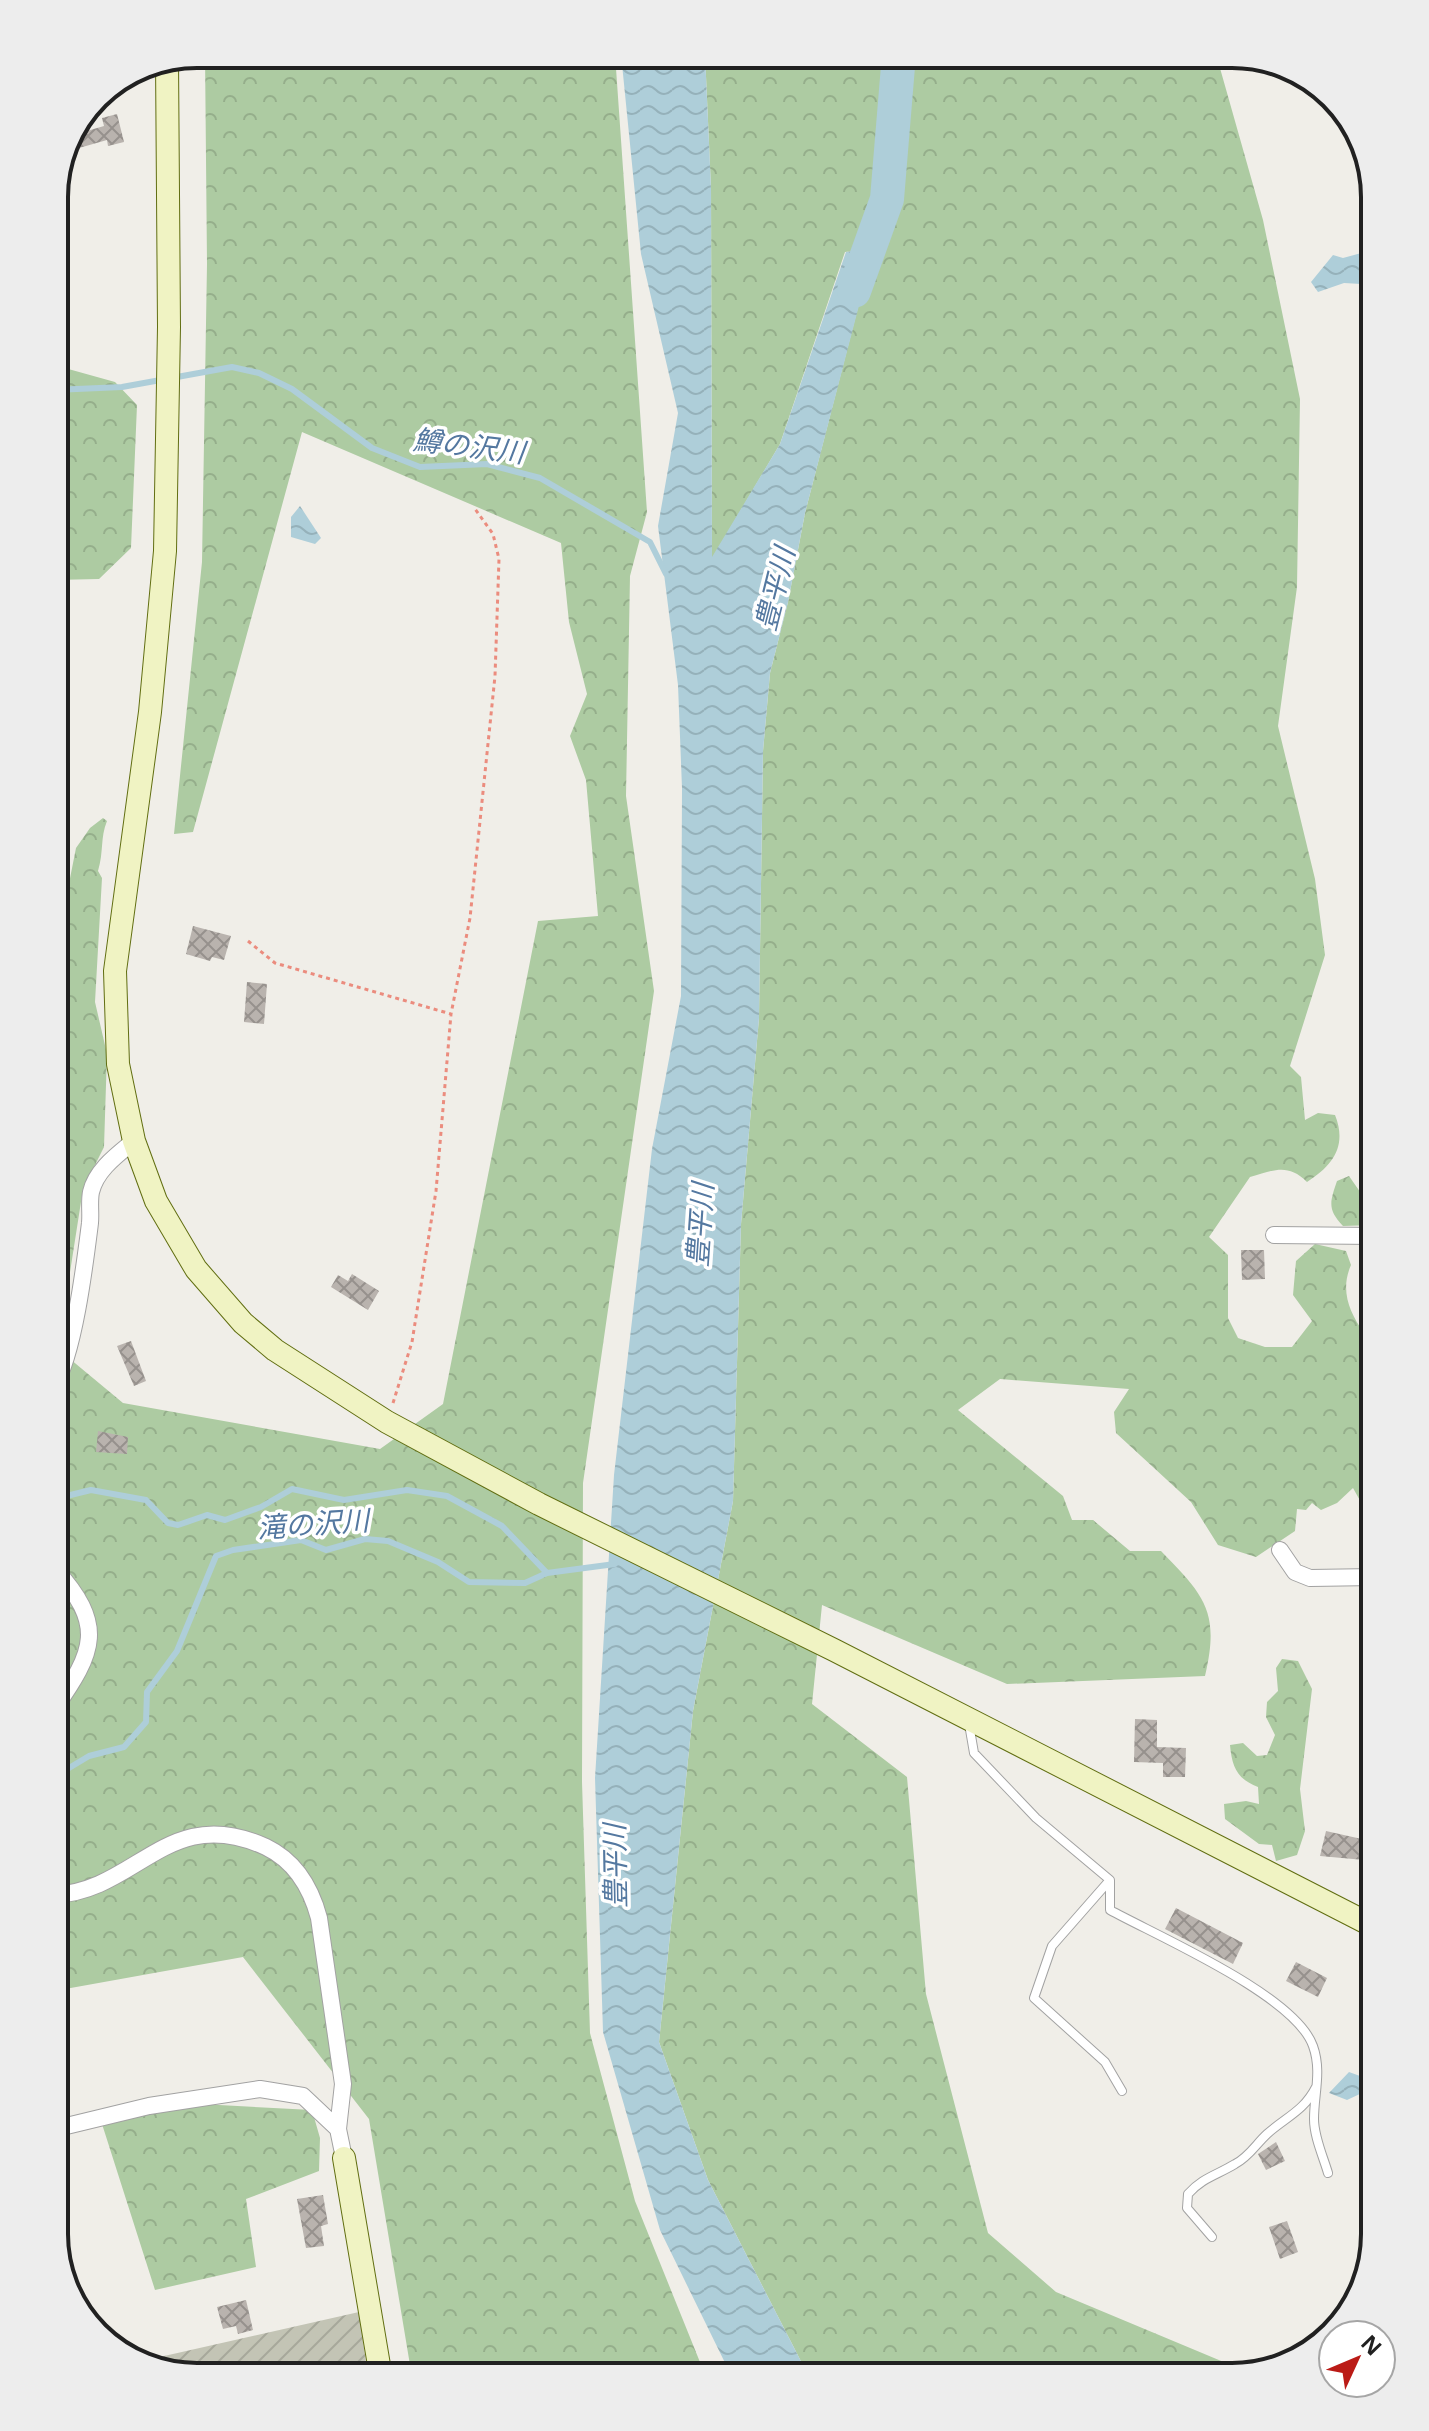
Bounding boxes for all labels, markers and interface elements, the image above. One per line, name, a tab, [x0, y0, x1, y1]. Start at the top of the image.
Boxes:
water label: 鱒の沢川	[411, 419, 530, 471]
water label: 豊平川	[745, 541, 803, 634]
water label: 豊平川	[677, 1179, 721, 1268]
water label: 滝の沢川	[256, 1500, 373, 1546]
water label: 豊平川	[594, 1821, 634, 1908]
north arrow	[1317, 2319, 1397, 2399]
text: N	[1355, 2328, 1389, 2361]

